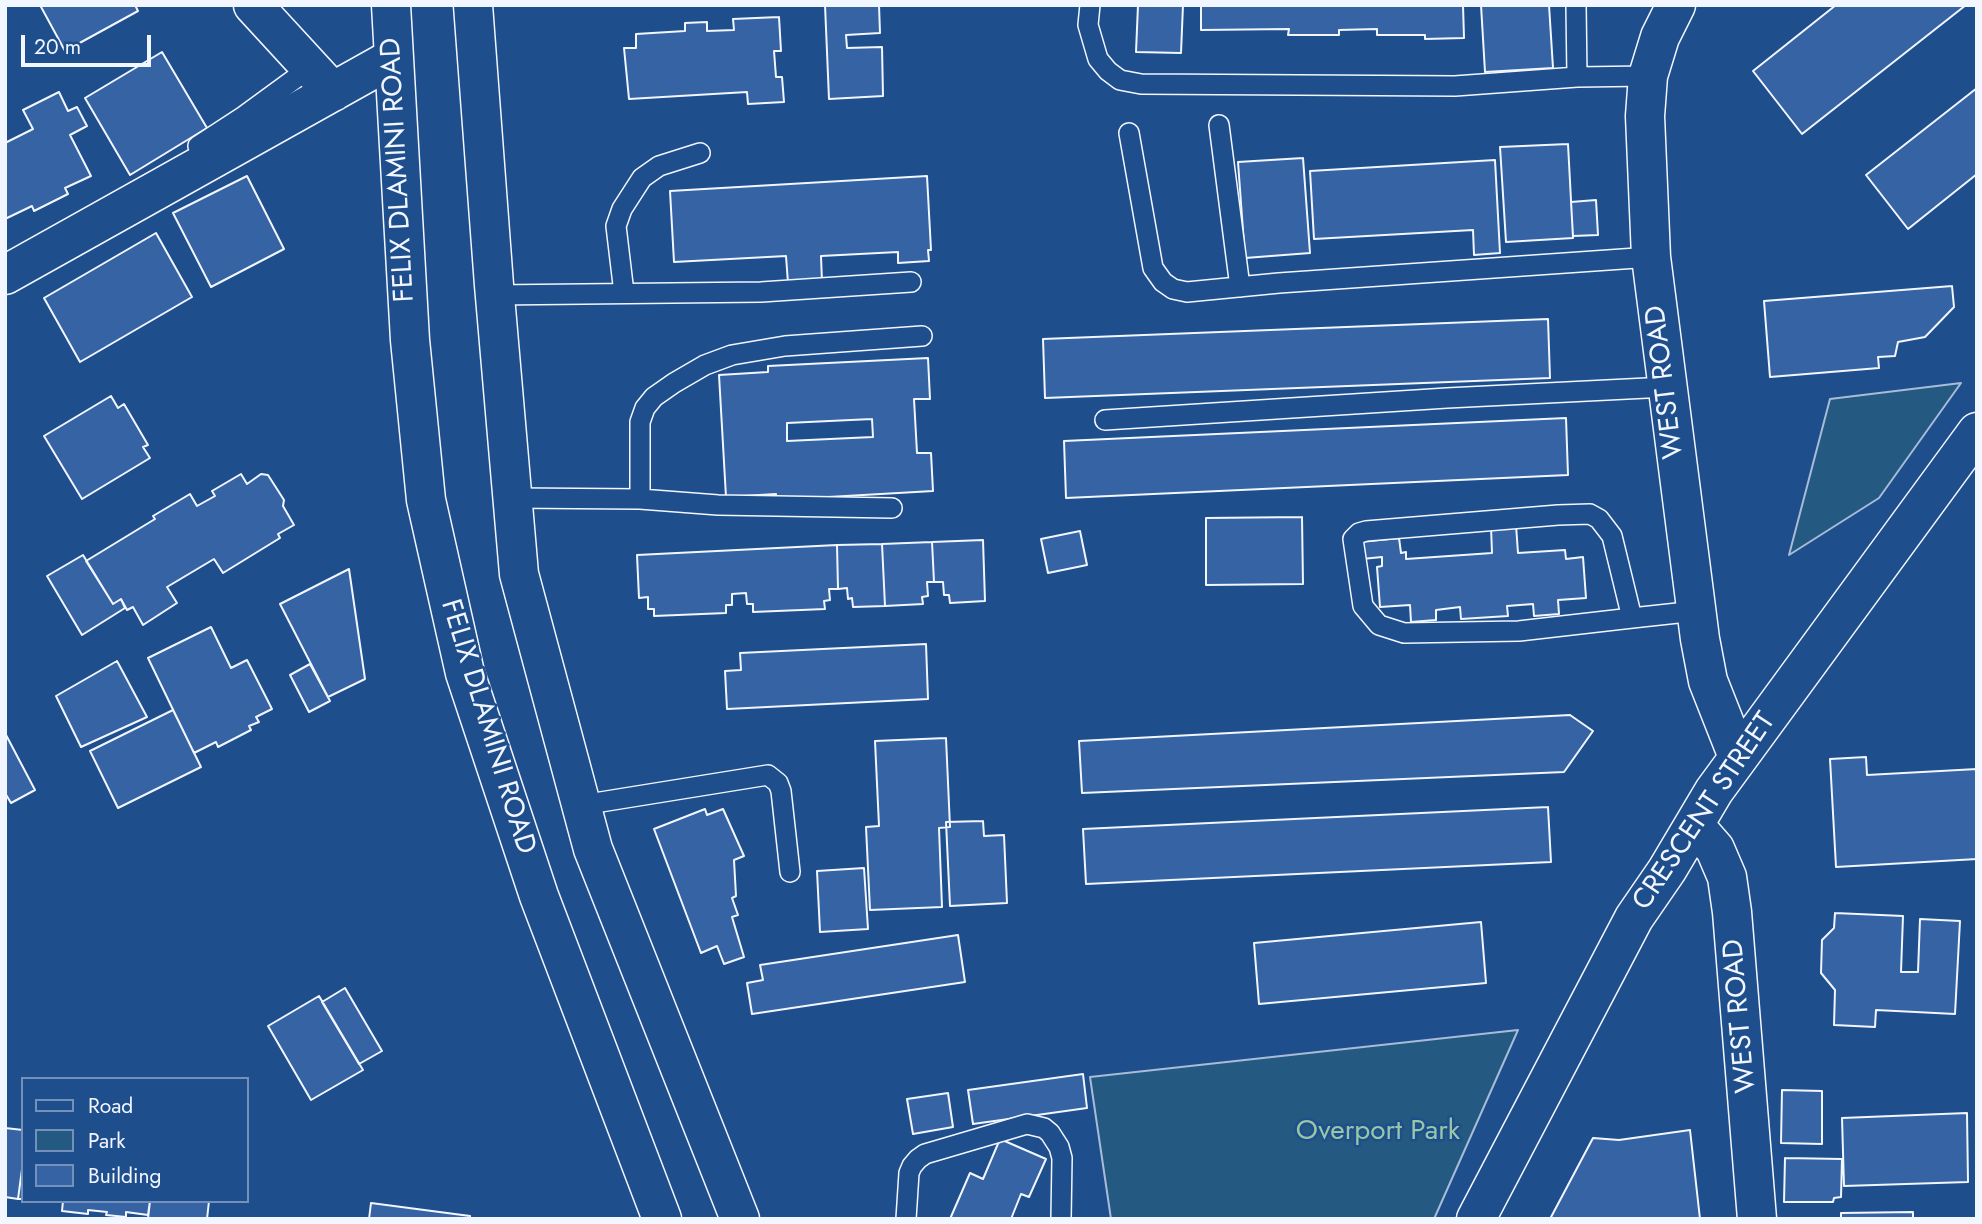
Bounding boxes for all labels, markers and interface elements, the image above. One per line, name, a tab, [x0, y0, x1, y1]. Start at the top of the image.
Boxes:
scale bar	[24, 21, 154, 65]
text: 20 m	[34, 32, 81, 62]
street label: FELIX DLAMINI ROAD	[375, 37, 423, 303]
street label: WEST ROAD	[1640, 303, 1692, 461]
street label: FELIX DLAMINI ROAD	[432, 596, 542, 858]
street label: CRESCENT STREET	[1626, 707, 1784, 917]
street label: WEST ROAD	[1718, 938, 1764, 1094]
legend	[21, 1077, 248, 1203]
text: Road	[88, 1091, 133, 1121]
park label: Overport Park	[1296, 1115, 1460, 1149]
text: Park	[88, 1126, 125, 1156]
text: Building	[88, 1161, 161, 1191]

